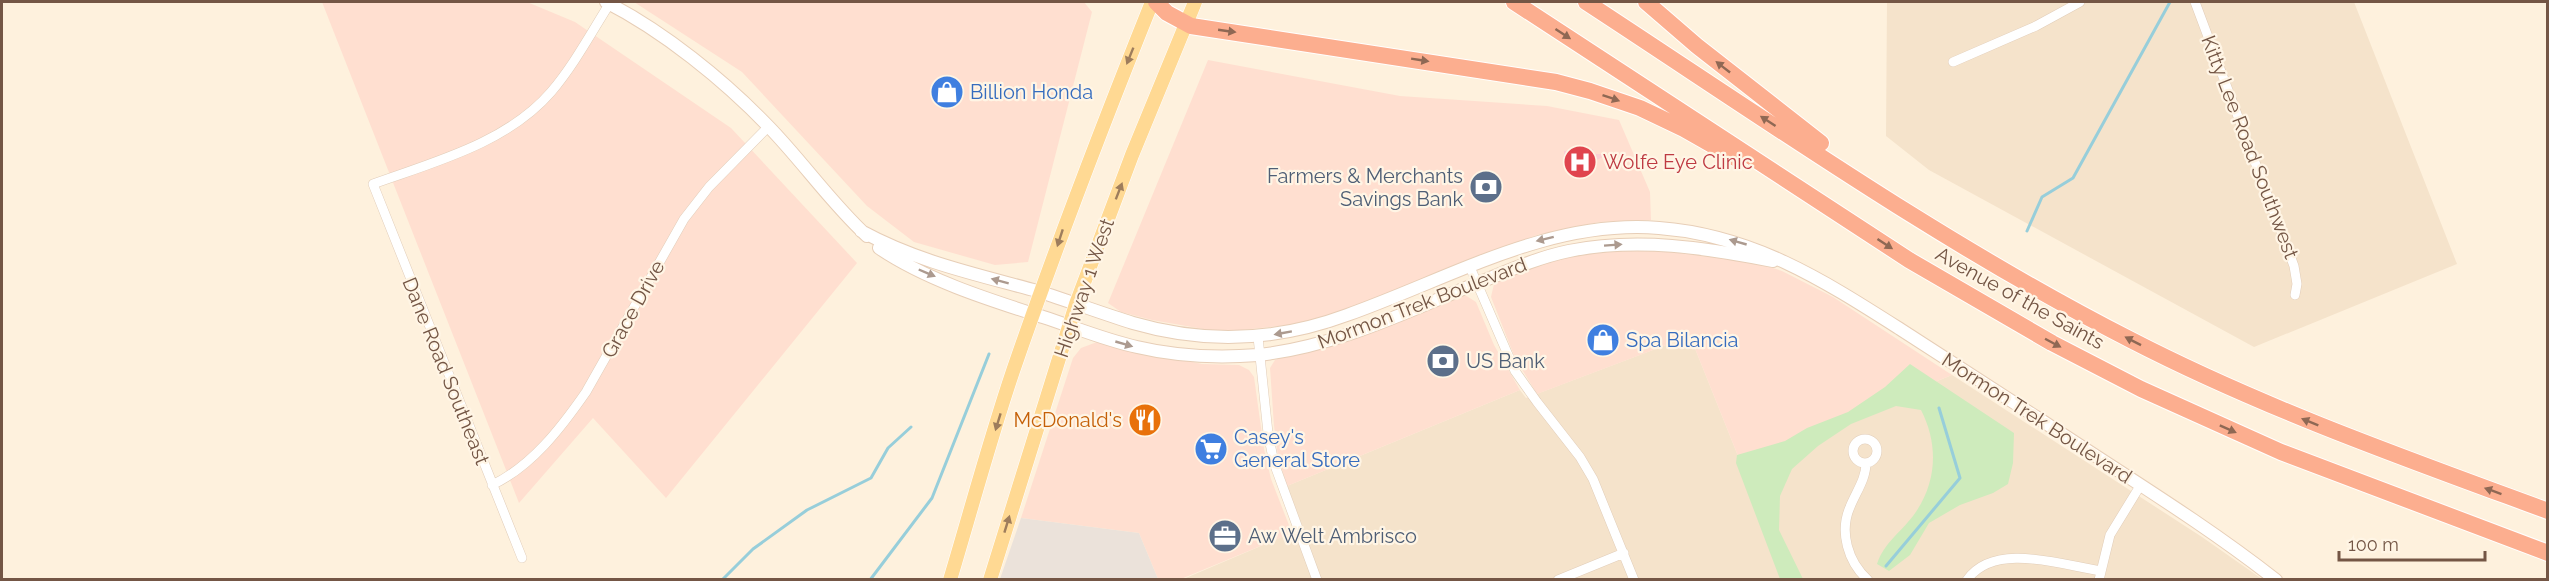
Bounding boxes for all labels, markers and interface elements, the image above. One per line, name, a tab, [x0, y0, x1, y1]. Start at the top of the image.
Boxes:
one-way arrow	[1218, 27, 1237, 36]
one-way arrow	[1555, 28, 1572, 39]
street label: Kitty Lee Road Southwest	[2196, 32, 2304, 262]
one-way arrow	[1125, 47, 1135, 65]
one-way arrow	[1411, 56, 1430, 65]
one-way arrow	[1716, 61, 1731, 73]
shop icon: Billion Honda	[929, 74, 965, 110]
place label: Billion Honda	[970, 80, 1093, 104]
one-way arrow	[1602, 93, 1620, 103]
one-way arrow	[1761, 115, 1777, 127]
hospital icon: Wolfe Eye Clinic	[1562, 144, 1598, 180]
place label: Wolfe Eye Clinic	[1603, 150, 1753, 174]
place label: Farmers & Merchants Savings Bank	[1267, 164, 1463, 211]
bank icon: Farmers & Merchants Savings Bank	[1468, 169, 1504, 205]
one-way arrow	[1114, 182, 1124, 200]
street label: Highway 1 West	[1049, 215, 1119, 361]
one-way arrow	[1054, 229, 1064, 247]
one-way arrow	[1536, 235, 1554, 244]
one-way arrow	[1729, 237, 1747, 246]
one-way arrow	[1876, 238, 1892, 250]
one-way arrow	[1604, 240, 1623, 250]
street label: Avenue of the Saints	[1932, 242, 2108, 354]
street label: Mormon Trek Boulevard	[1314, 252, 1530, 354]
street label: Grace Drive	[596, 256, 670, 362]
one-way arrow	[918, 269, 935, 278]
street label: Dane Road Southeast	[397, 274, 495, 468]
one-way arrow	[991, 276, 1009, 285]
shop icon: Spa Bilancia	[1585, 322, 1621, 358]
one-way arrow	[1274, 328, 1293, 337]
place label: Spa Bilancia	[1626, 328, 1738, 352]
one-way arrow	[2124, 336, 2141, 346]
one-way arrow	[2044, 338, 2061, 348]
one-way arrow	[1115, 340, 1133, 349]
bank icon: US Bank	[1425, 343, 1461, 379]
street label: Mormon Trek Boulevard	[1937, 348, 2137, 488]
place label: US Bank	[1466, 349, 1545, 373]
restaurant icon: McDonald's	[1127, 402, 1163, 438]
place label: McDonald's	[1014, 408, 1122, 432]
one-way arrow	[993, 413, 1002, 431]
one-way arrow	[2301, 417, 2319, 427]
one-way arrow	[2219, 424, 2237, 434]
place label: Casey's General Store	[1234, 425, 1360, 472]
supermarket icon: Casey's General Store	[1193, 431, 1229, 467]
one-way arrow	[2483, 485, 2501, 495]
one-way arrow	[1003, 515, 1012, 533]
office icon: Aw Welt Ambrisco	[1207, 518, 1243, 554]
place label: Aw Welt Ambrisco	[1248, 524, 1417, 548]
scale bar	[2339, 524, 2484, 562]
text: 100 m	[2348, 534, 2399, 555]

